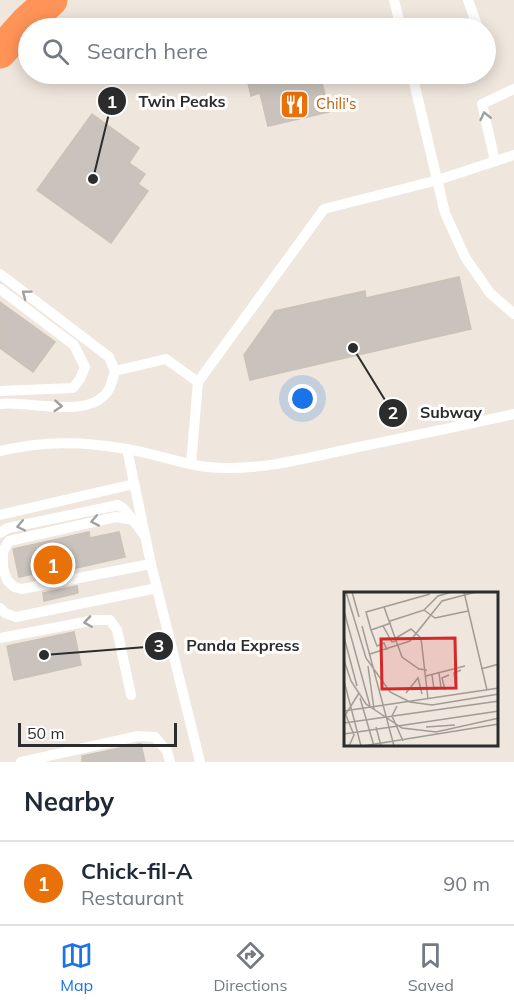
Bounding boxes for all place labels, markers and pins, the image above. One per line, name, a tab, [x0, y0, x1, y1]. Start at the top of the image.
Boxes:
callout: Twin Peaks	[97, 84, 238, 118]
restaurant icon: Chili's	[279, 88, 311, 120]
place label: Chili's	[316, 94, 357, 113]
callout: Subway	[378, 396, 494, 430]
pin: 1	[34, 542, 72, 588]
callout: Panda Express	[144, 629, 311, 663]

